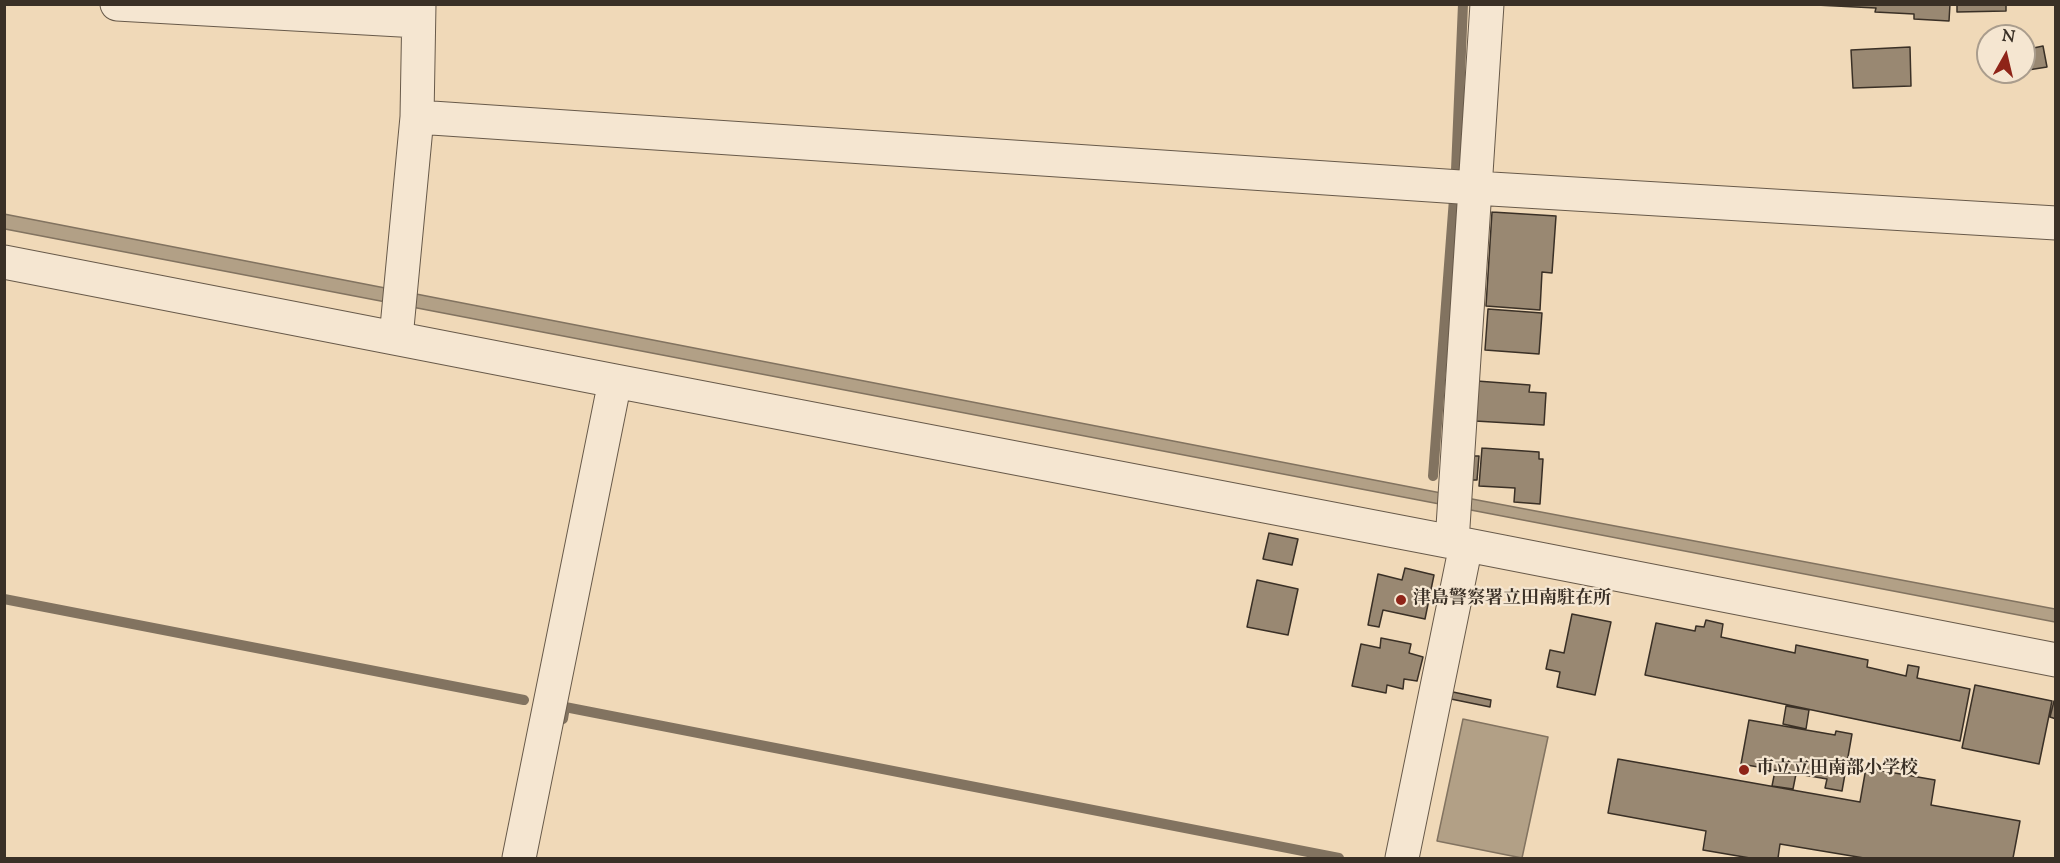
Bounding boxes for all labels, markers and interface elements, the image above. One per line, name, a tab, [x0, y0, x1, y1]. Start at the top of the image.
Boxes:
north arrow	[1976, 24, 2036, 84]
text: N	[2000, 25, 2016, 50]
place label: 津島警察署立田南駐在所	[1413, 589, 1611, 611]
marker: 津島警察署立田南駐在所	[1394, 593, 1408, 607]
place label: 市立立田南部小学校	[1756, 759, 1918, 781]
marker: 市立立田南部小学校	[1737, 763, 1751, 777]

